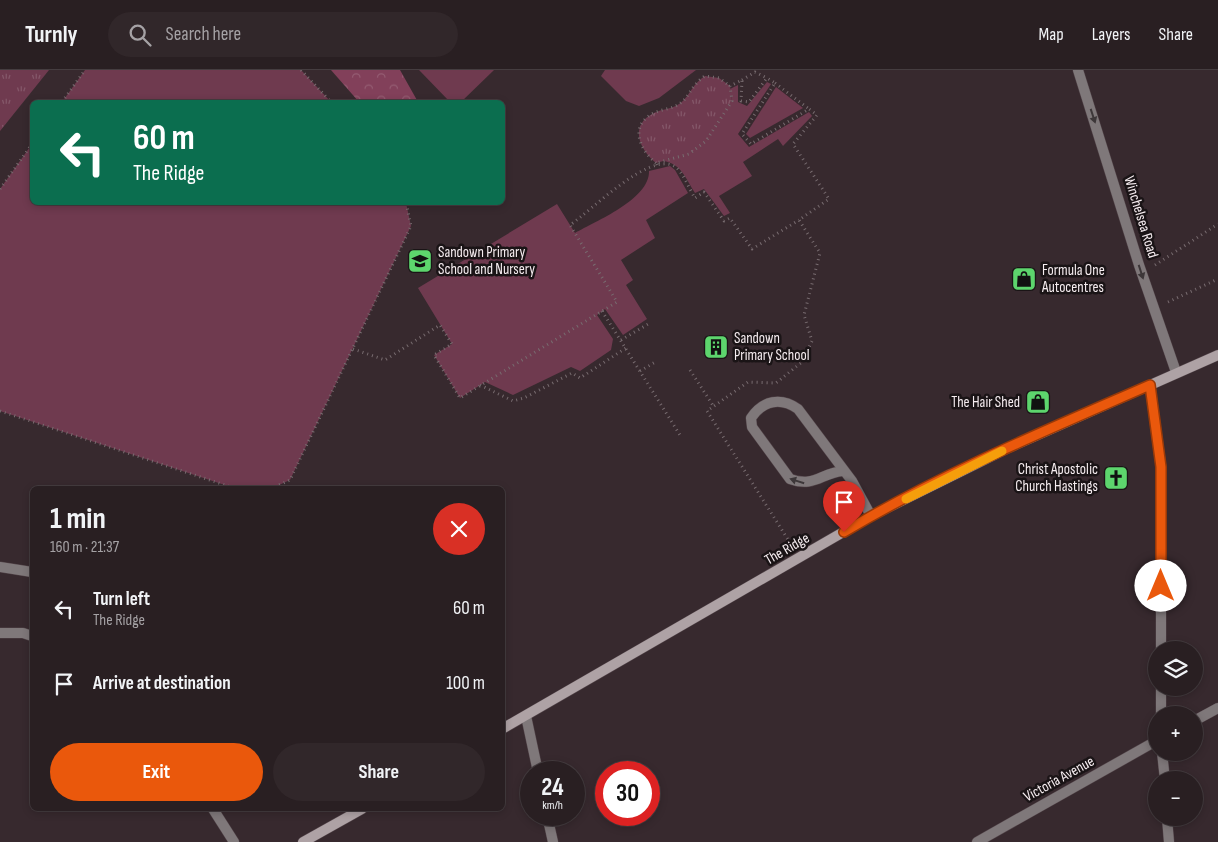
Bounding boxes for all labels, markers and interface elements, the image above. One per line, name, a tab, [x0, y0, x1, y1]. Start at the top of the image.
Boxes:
search box	[108, 12, 458, 57]
text: Turnly	[25, 20, 78, 49]
icon: search	[126, 21, 154, 49]
text: Search here	[166, 23, 241, 46]
text: Map	[1039, 24, 1064, 45]
text: Layers	[1092, 24, 1131, 45]
text: Share	[1159, 24, 1193, 45]
one-way arrow	[1090, 109, 1098, 124]
text: 60 m	[133, 117, 195, 160]
icon: left	[50, 120, 115, 185]
text: The Ridge	[133, 160, 204, 187]
street label: Winchelsea Road	[1120, 174, 1162, 260]
place label: Sandown Primary School and Nursery	[438, 243, 535, 279]
school or university icon: Sandown Primary School and Nursery	[407, 248, 433, 274]
place label: Formula One Autocentres	[1041, 261, 1105, 297]
one-way arrow	[1138, 264, 1146, 279]
shop icon: Formula One Autocentres	[1011, 266, 1037, 292]
place label: Sandown Primary School	[734, 329, 810, 365]
building icon: Sandown Primary School	[703, 334, 729, 360]
shop icon: The Hair Shed	[1025, 389, 1051, 415]
place label: The Hair Shed	[951, 393, 1020, 412]
place label: Christ Apostolic Church Hastings	[1015, 460, 1098, 496]
church icon: Christ Apostolic Church Hastings	[1103, 465, 1129, 491]
one-way arrow	[789, 476, 804, 484]
pin	[823, 481, 865, 532]
icon: arrive	[830, 488, 858, 516]
text: 1 min	[50, 501, 106, 537]
button: close	[433, 503, 485, 555]
street label: The Ridge	[761, 529, 813, 569]
text: 160 m · 21:37	[50, 538, 119, 557]
position arrow	[1134, 559, 1186, 611]
text: Turn left	[93, 588, 150, 611]
icon: left	[50, 595, 78, 623]
text: 60 m	[453, 597, 485, 620]
text: The Ridge	[93, 611, 145, 630]
map controls	[1148, 641, 1203, 826]
button: layers	[1148, 641, 1203, 696]
icon: arrive	[50, 670, 78, 698]
text: Arrive at destination	[93, 672, 231, 695]
text: 100 m	[446, 672, 485, 695]
button: +	[1148, 706, 1203, 761]
button: Exit	[50, 743, 263, 801]
button: Share	[273, 743, 485, 801]
street label: Victoria Avenue	[1020, 752, 1098, 806]
speed limit sign: 30	[595, 761, 660, 826]
button: −	[1148, 771, 1203, 826]
text: 24	[541, 772, 564, 803]
text: km/h	[542, 798, 563, 813]

